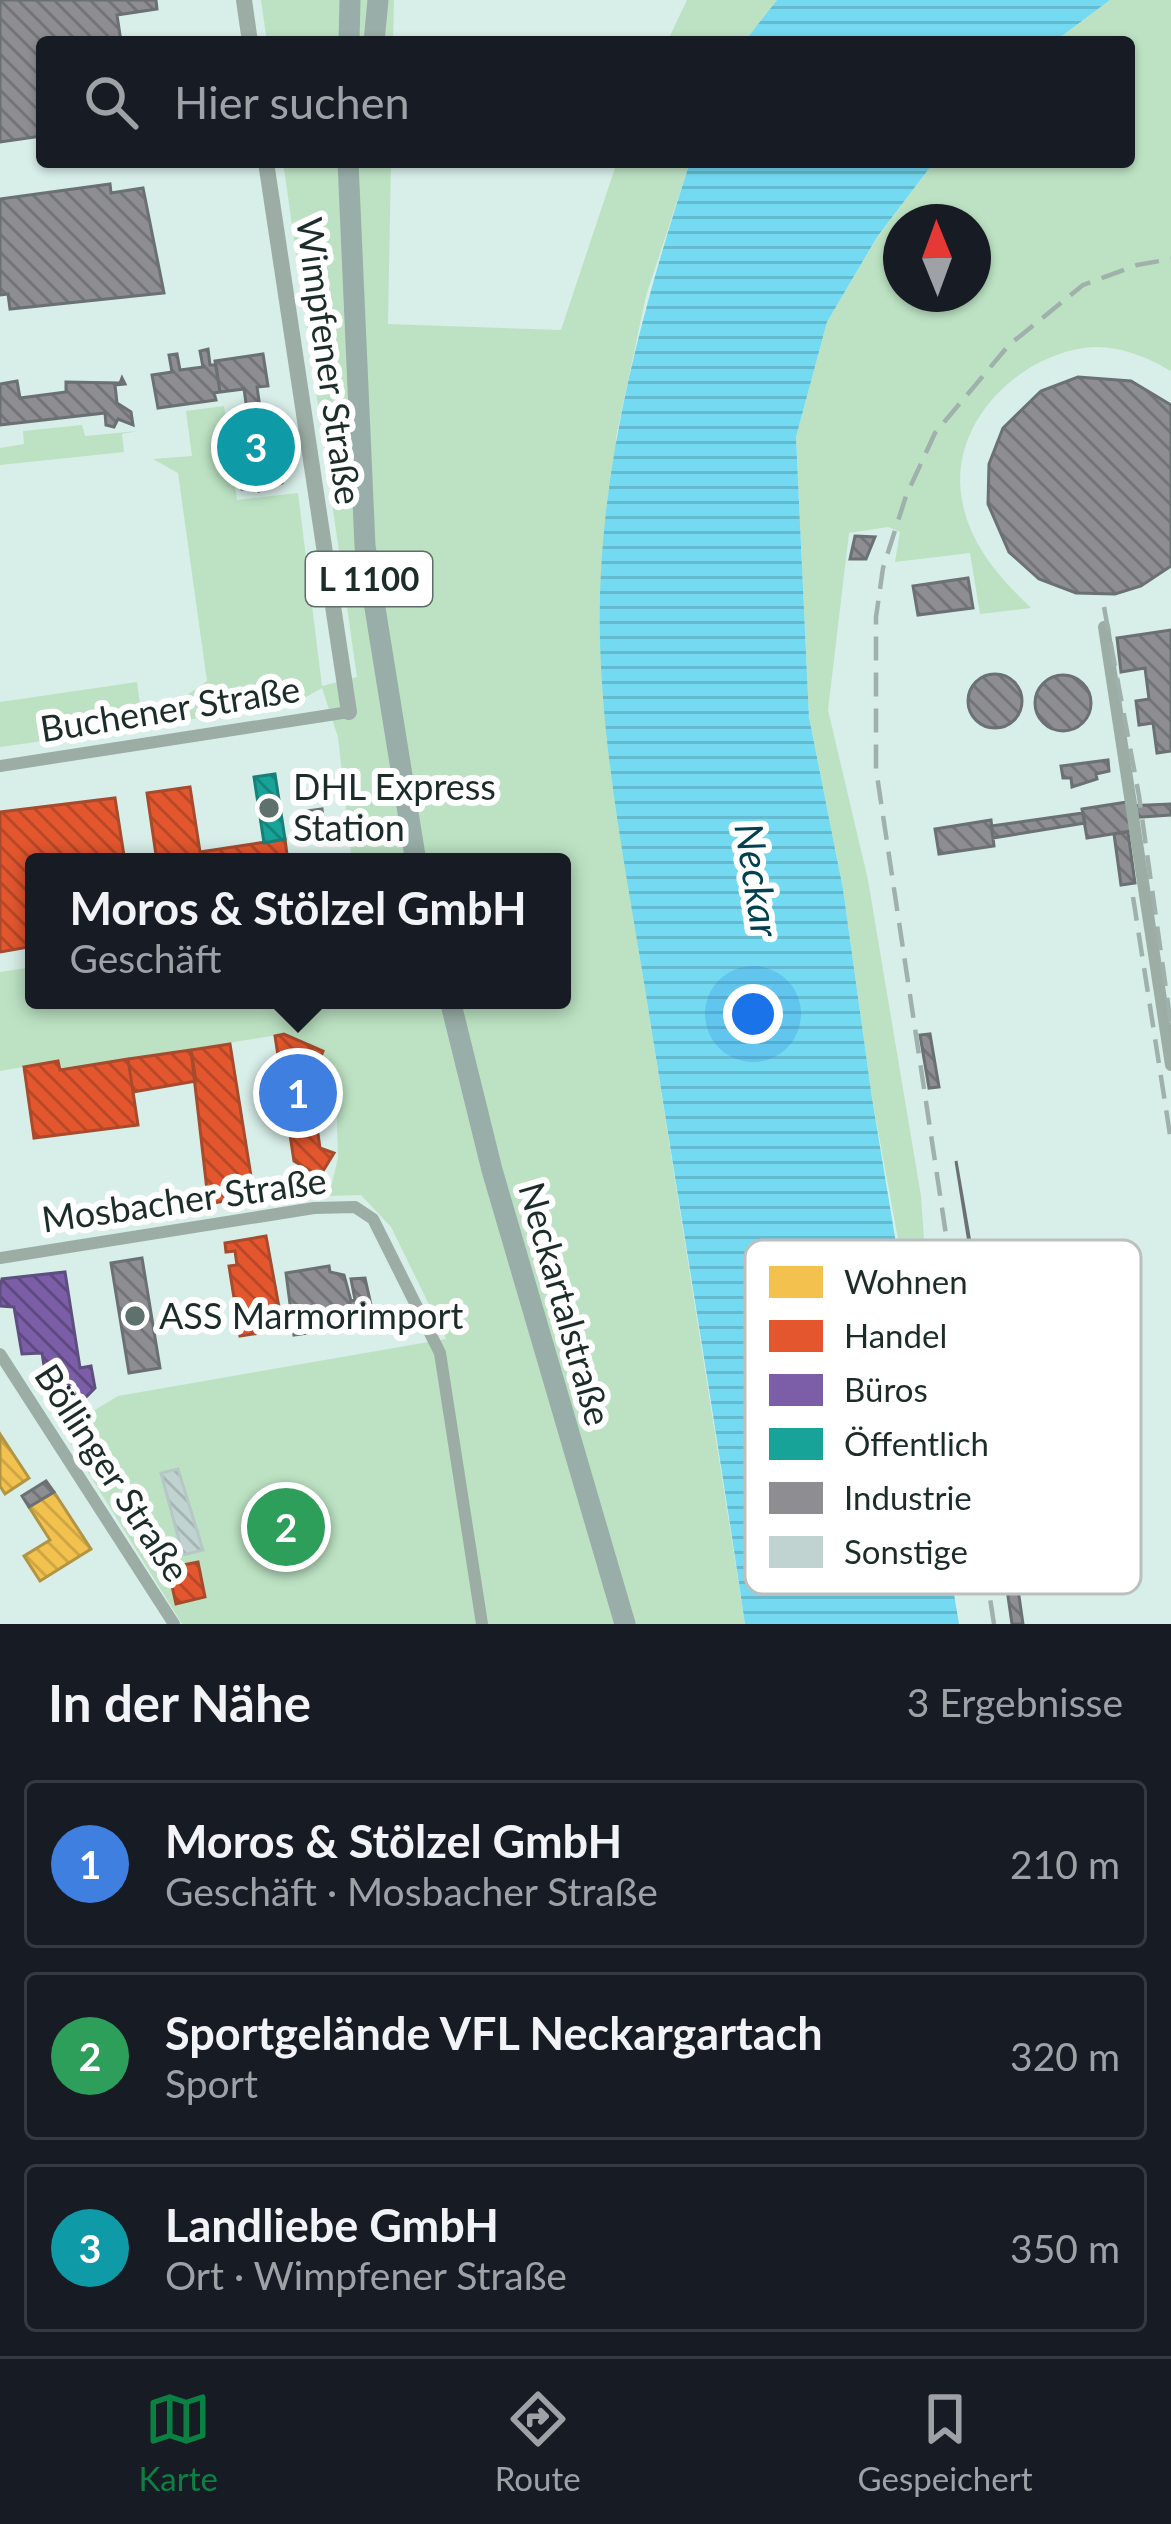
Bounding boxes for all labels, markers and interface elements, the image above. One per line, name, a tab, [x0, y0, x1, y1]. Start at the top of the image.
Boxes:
search box	[36, 36, 1135, 168]
icon: search	[78, 69, 144, 135]
text: Hier suchen	[174, 75, 410, 129]
north arrow	[883, 204, 991, 312]
street label: Wimpfener Straße	[288, 215, 372, 507]
pin: 3	[217, 402, 295, 492]
road number: L 1100	[306, 552, 432, 606]
street label: Buchener Straße	[37, 666, 303, 750]
place label: DHL Express Station	[293, 764, 496, 849]
marker: DHL Express Station	[256, 795, 282, 821]
water label: Neckar	[726, 820, 790, 941]
popup	[25, 853, 571, 1009]
text: Moros & Stölzel GmbH	[69, 881, 527, 935]
text: Geschäft	[69, 935, 221, 981]
your location	[723, 984, 783, 1044]
pin: 1	[259, 1048, 337, 1138]
street label: Mosbacher Straße	[39, 1157, 329, 1241]
street label: Neckartalstraße	[510, 1177, 622, 1430]
legend	[745, 1240, 1141, 1594]
text: Wohnen	[844, 1261, 968, 1301]
place label: ASS Marmorimport	[159, 1293, 464, 1337]
marker: ASS Marmorimport	[122, 1303, 148, 1329]
text: Handel	[844, 1315, 947, 1355]
street label: Böllinger Straße	[26, 1355, 199, 1589]
text: Büros	[844, 1369, 928, 1409]
text: Öffentlich	[844, 1423, 989, 1463]
text: Industrie	[844, 1477, 972, 1517]
pin: 2	[247, 1482, 325, 1572]
text: Sonstige	[844, 1531, 968, 1571]
text: In der Nähe	[48, 1672, 311, 1733]
text: 3 Ergebnisse	[907, 1679, 1123, 1725]
text: Moros & Stölzel GmbH	[165, 1814, 622, 1868]
text: 1	[79, 1841, 101, 1887]
text: 210 m	[1010, 1841, 1120, 1887]
text: Geschäft · Mosbacher Straße	[165, 1868, 658, 1914]
text: Sportgelände VFL Neckargartach	[165, 2006, 823, 2060]
text: 2	[79, 2033, 101, 2079]
text: 320 m	[1010, 2033, 1120, 2079]
text: Sport	[165, 2060, 258, 2106]
text: Landliebe GmbH	[165, 2198, 499, 2252]
text: 3	[79, 2225, 101, 2271]
text: 350 m	[1010, 2225, 1120, 2271]
text: Ort · Wimpfener Straße	[165, 2252, 567, 2298]
tab: Karte	[138, 2386, 218, 2498]
tab: Route	[495, 2386, 581, 2498]
tab: Gespeichert	[858, 2386, 1033, 2498]

